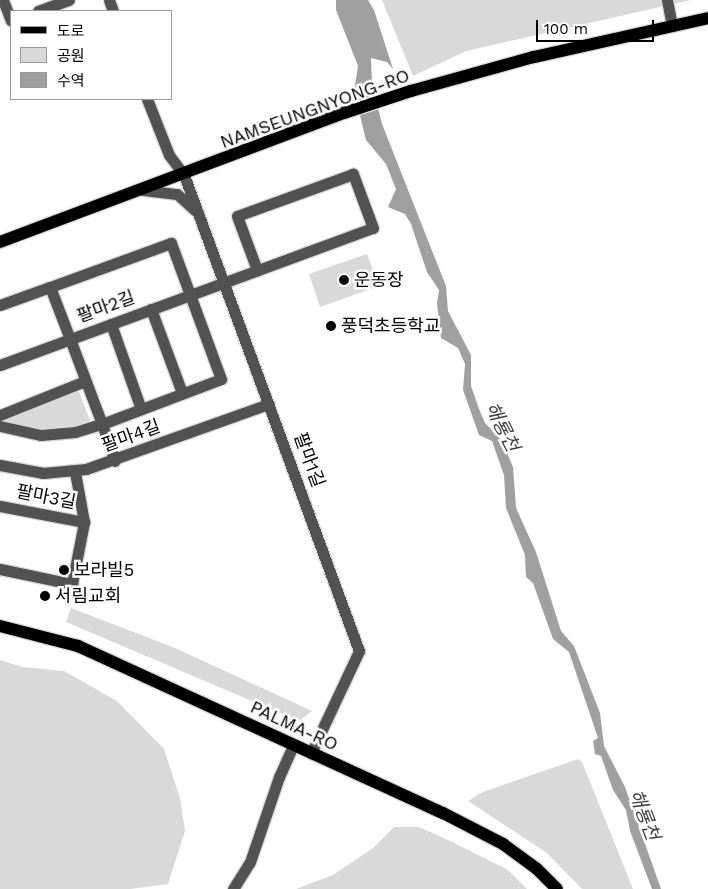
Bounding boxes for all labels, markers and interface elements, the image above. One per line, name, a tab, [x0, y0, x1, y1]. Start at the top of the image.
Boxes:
legend	[10, 10, 172, 100]
scale bar	[538, 10, 656, 42]
text: 100 m	[544, 20, 588, 38]
text: 도로	[57, 22, 85, 40]
text: 공원	[57, 47, 85, 65]
street label: NAMSEUNGNYONG-RO	[217, 65, 413, 153]
text: 수역	[57, 72, 85, 90]
place label: 운동장	[354, 269, 404, 291]
marker: 운동장	[338, 274, 350, 286]
street label: 팔마2길	[74, 287, 138, 327]
place label: 풍덕초등학교	[341, 315, 440, 337]
marker: 풍덕초등학교	[325, 320, 337, 332]
water label: 해룡천	[480, 398, 524, 456]
street label: 팔마4길	[99, 415, 163, 457]
street label: 팔마1길	[289, 430, 329, 490]
street label: 팔마3길	[14, 481, 78, 513]
place label: 보라빌5	[74, 559, 134, 581]
marker: 보라빌5	[58, 564, 70, 576]
place label: 서림교회	[55, 585, 121, 607]
marker: 서림교회	[39, 590, 51, 602]
street label: PALMA-RO	[247, 696, 341, 756]
water label: 해룡천	[624, 786, 664, 844]

